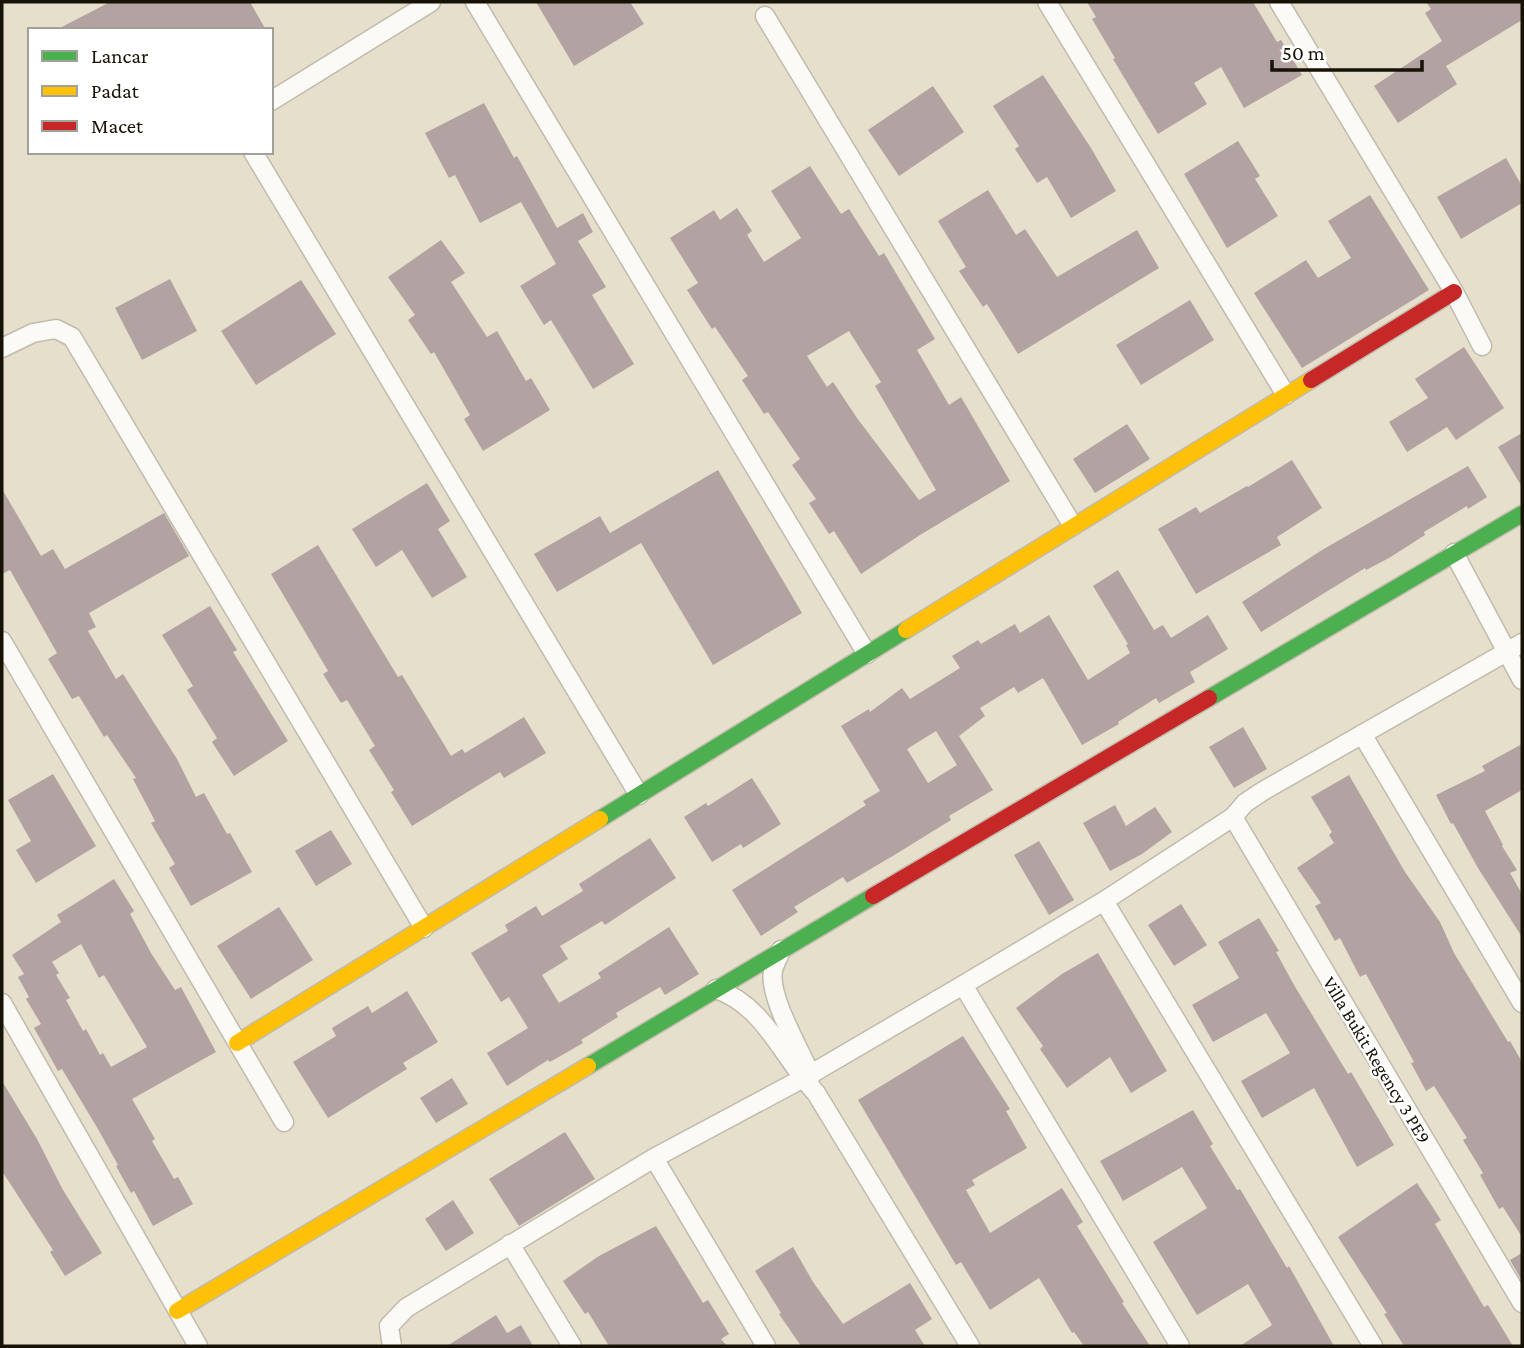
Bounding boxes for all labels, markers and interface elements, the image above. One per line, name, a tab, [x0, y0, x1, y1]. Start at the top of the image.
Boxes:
legend	[28, 28, 273, 154]
scale bar	[1272, 28, 1422, 72]
text: 50 m	[1282, 41, 1325, 65]
text: Lancar	[91, 44, 149, 68]
text: Padat	[91, 79, 140, 103]
text: Macet	[91, 114, 144, 138]
street label: Villa Bukit Regency 3 PE9	[1319, 973, 1435, 1147]

